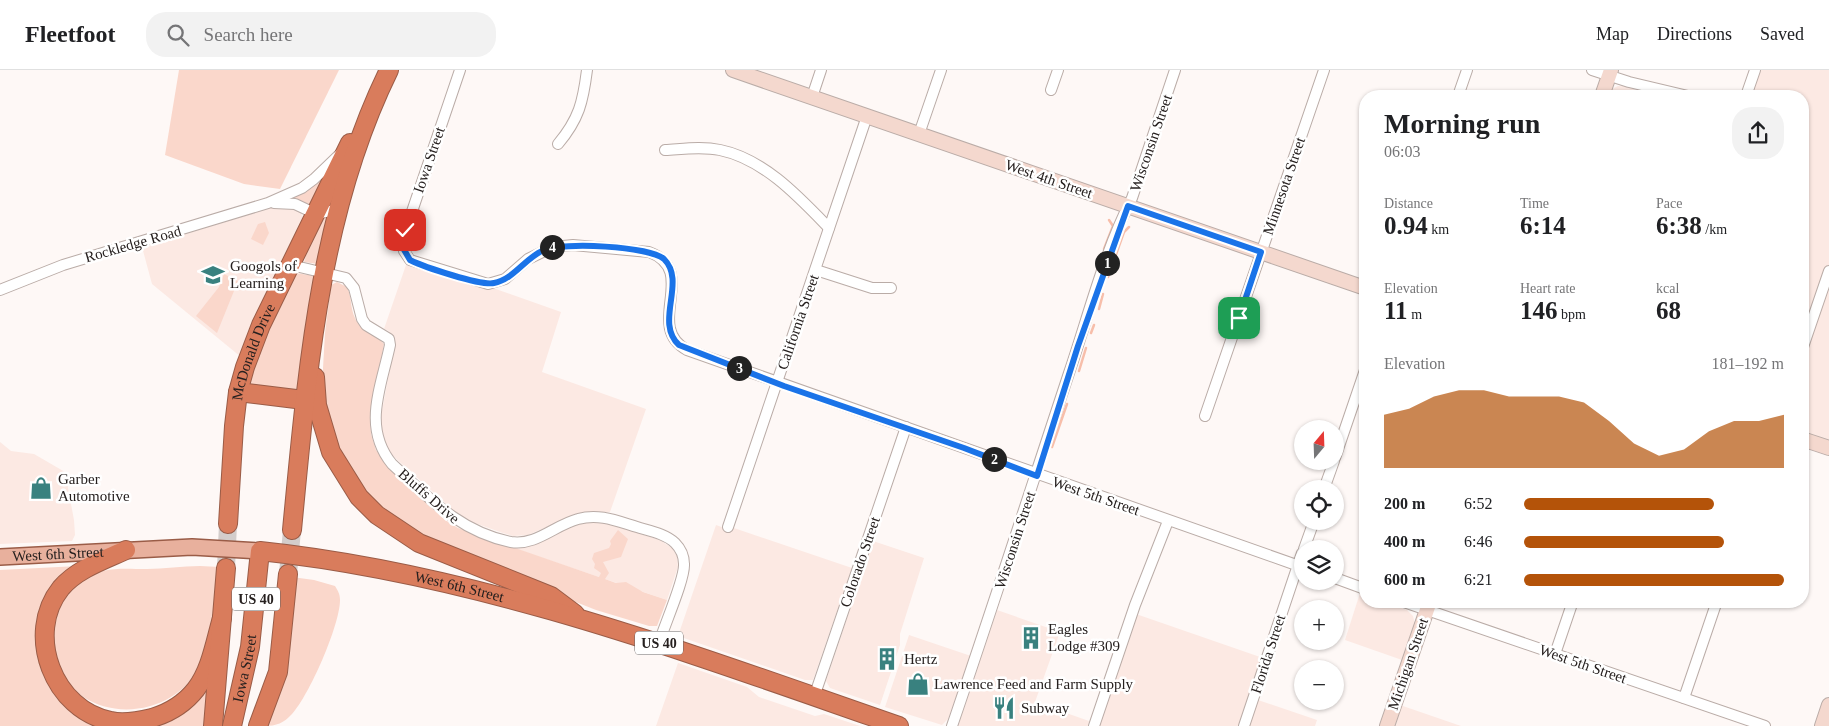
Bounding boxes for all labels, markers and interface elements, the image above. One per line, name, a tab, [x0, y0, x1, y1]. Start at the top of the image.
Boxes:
search box	[146, 12, 496, 57]
text: Fleetfoot	[25, 21, 116, 47]
icon: search	[164, 21, 192, 49]
text: Search here	[204, 24, 293, 45]
text: Map	[1596, 24, 1629, 44]
text: Directions	[1657, 24, 1732, 44]
text: Saved	[1760, 24, 1804, 44]
street label: Wisconsin Street	[1127, 92, 1175, 194]
button: share	[1732, 107, 1784, 159]
text: Morning run	[1384, 108, 1540, 139]
street label: Iowa Street	[410, 124, 448, 195]
street label: Minnesota Street	[1260, 134, 1308, 237]
text: 06:03	[1384, 143, 1420, 160]
street label: West 4th Street	[1003, 157, 1096, 202]
text: Distance	[1384, 196, 1433, 211]
text: Time	[1520, 196, 1549, 211]
text: Pace	[1656, 196, 1682, 211]
pin	[384, 209, 426, 251]
text: 0.94	[1384, 212, 1428, 239]
text: 6:14	[1520, 212, 1566, 239]
text: 6:38	[1656, 212, 1702, 239]
icon: check	[391, 216, 419, 244]
street label: Rockledge Road	[83, 222, 184, 265]
text: km	[1428, 222, 1449, 237]
text: /km	[1702, 222, 1727, 237]
pin: 4	[540, 234, 564, 260]
text: 4	[549, 240, 556, 255]
pin: 1	[1094, 250, 1120, 276]
text: 1	[1104, 256, 1111, 271]
place label: Googols of Learning	[230, 258, 297, 291]
school or university icon: Googols of Learning	[200, 262, 226, 288]
street label: California Street	[774, 272, 822, 372]
text: Elevation	[1384, 281, 1438, 296]
text: Heart rate	[1520, 281, 1576, 296]
text: kcal	[1656, 281, 1679, 296]
pin	[1218, 297, 1260, 339]
text: 11	[1384, 297, 1408, 324]
text: 146	[1520, 297, 1558, 324]
text: 68	[1656, 297, 1681, 324]
street label: McDonald Drive	[229, 301, 278, 401]
icon: arrive	[1225, 304, 1253, 332]
text: m	[1408, 307, 1422, 322]
text: bpm	[1558, 307, 1586, 322]
text: Elevation	[1384, 355, 1445, 372]
text: 181–192 m	[1712, 355, 1784, 372]
pin: 3	[726, 356, 752, 380]
text: 3	[736, 361, 743, 376]
north arrow	[1294, 420, 1344, 470]
map controls	[1294, 420, 1344, 710]
pin: 2	[982, 446, 1006, 472]
text: 2	[991, 452, 998, 467]
street label: Bluffs Drive	[395, 465, 463, 527]
place label: Garber Automotive	[58, 471, 130, 504]
street label: West 5th Street	[1050, 474, 1143, 519]
shop icon: Garber Automotive	[28, 475, 54, 501]
button: locate	[1294, 480, 1344, 530]
street label: Wisconsin Street	[992, 488, 1039, 591]
text: 200 m	[1384, 495, 1425, 512]
text: 6:52	[1464, 495, 1492, 512]
street label: Colorado Street	[837, 514, 883, 609]
text: 400 m	[1384, 533, 1425, 550]
text: 6:46	[1464, 533, 1492, 550]
button: layers	[1294, 540, 1344, 590]
street label: West 6th Street	[12, 544, 105, 564]
street label: West 6th Street	[413, 568, 506, 605]
text: 600 m	[1384, 571, 1425, 588]
text: 6:21	[1464, 571, 1492, 588]
road number: US 40	[232, 588, 280, 610]
button: +	[1294, 600, 1344, 650]
street label: Florida Street	[1248, 612, 1289, 696]
street label: Michigan Street	[1385, 615, 1431, 712]
place label: Eagles Lodge #309	[1048, 621, 1120, 654]
building icon: Eagles Lodge #309	[1018, 625, 1044, 651]
road number: US 40	[635, 632, 683, 654]
street label: Iowa Street	[230, 633, 259, 704]
street label: West 5th Street	[1537, 642, 1630, 687]
building icon: Hertz	[874, 646, 900, 672]
place label: Hertz	[904, 651, 938, 667]
button: −	[1294, 660, 1344, 710]
shop icon: Lawrence Feed and Farm Supply	[905, 671, 931, 697]
place label: Lawrence Feed and Farm Supply	[934, 676, 1134, 692]
restaurant icon: Subway	[991, 695, 1017, 721]
place label: Subway	[1021, 700, 1070, 716]

